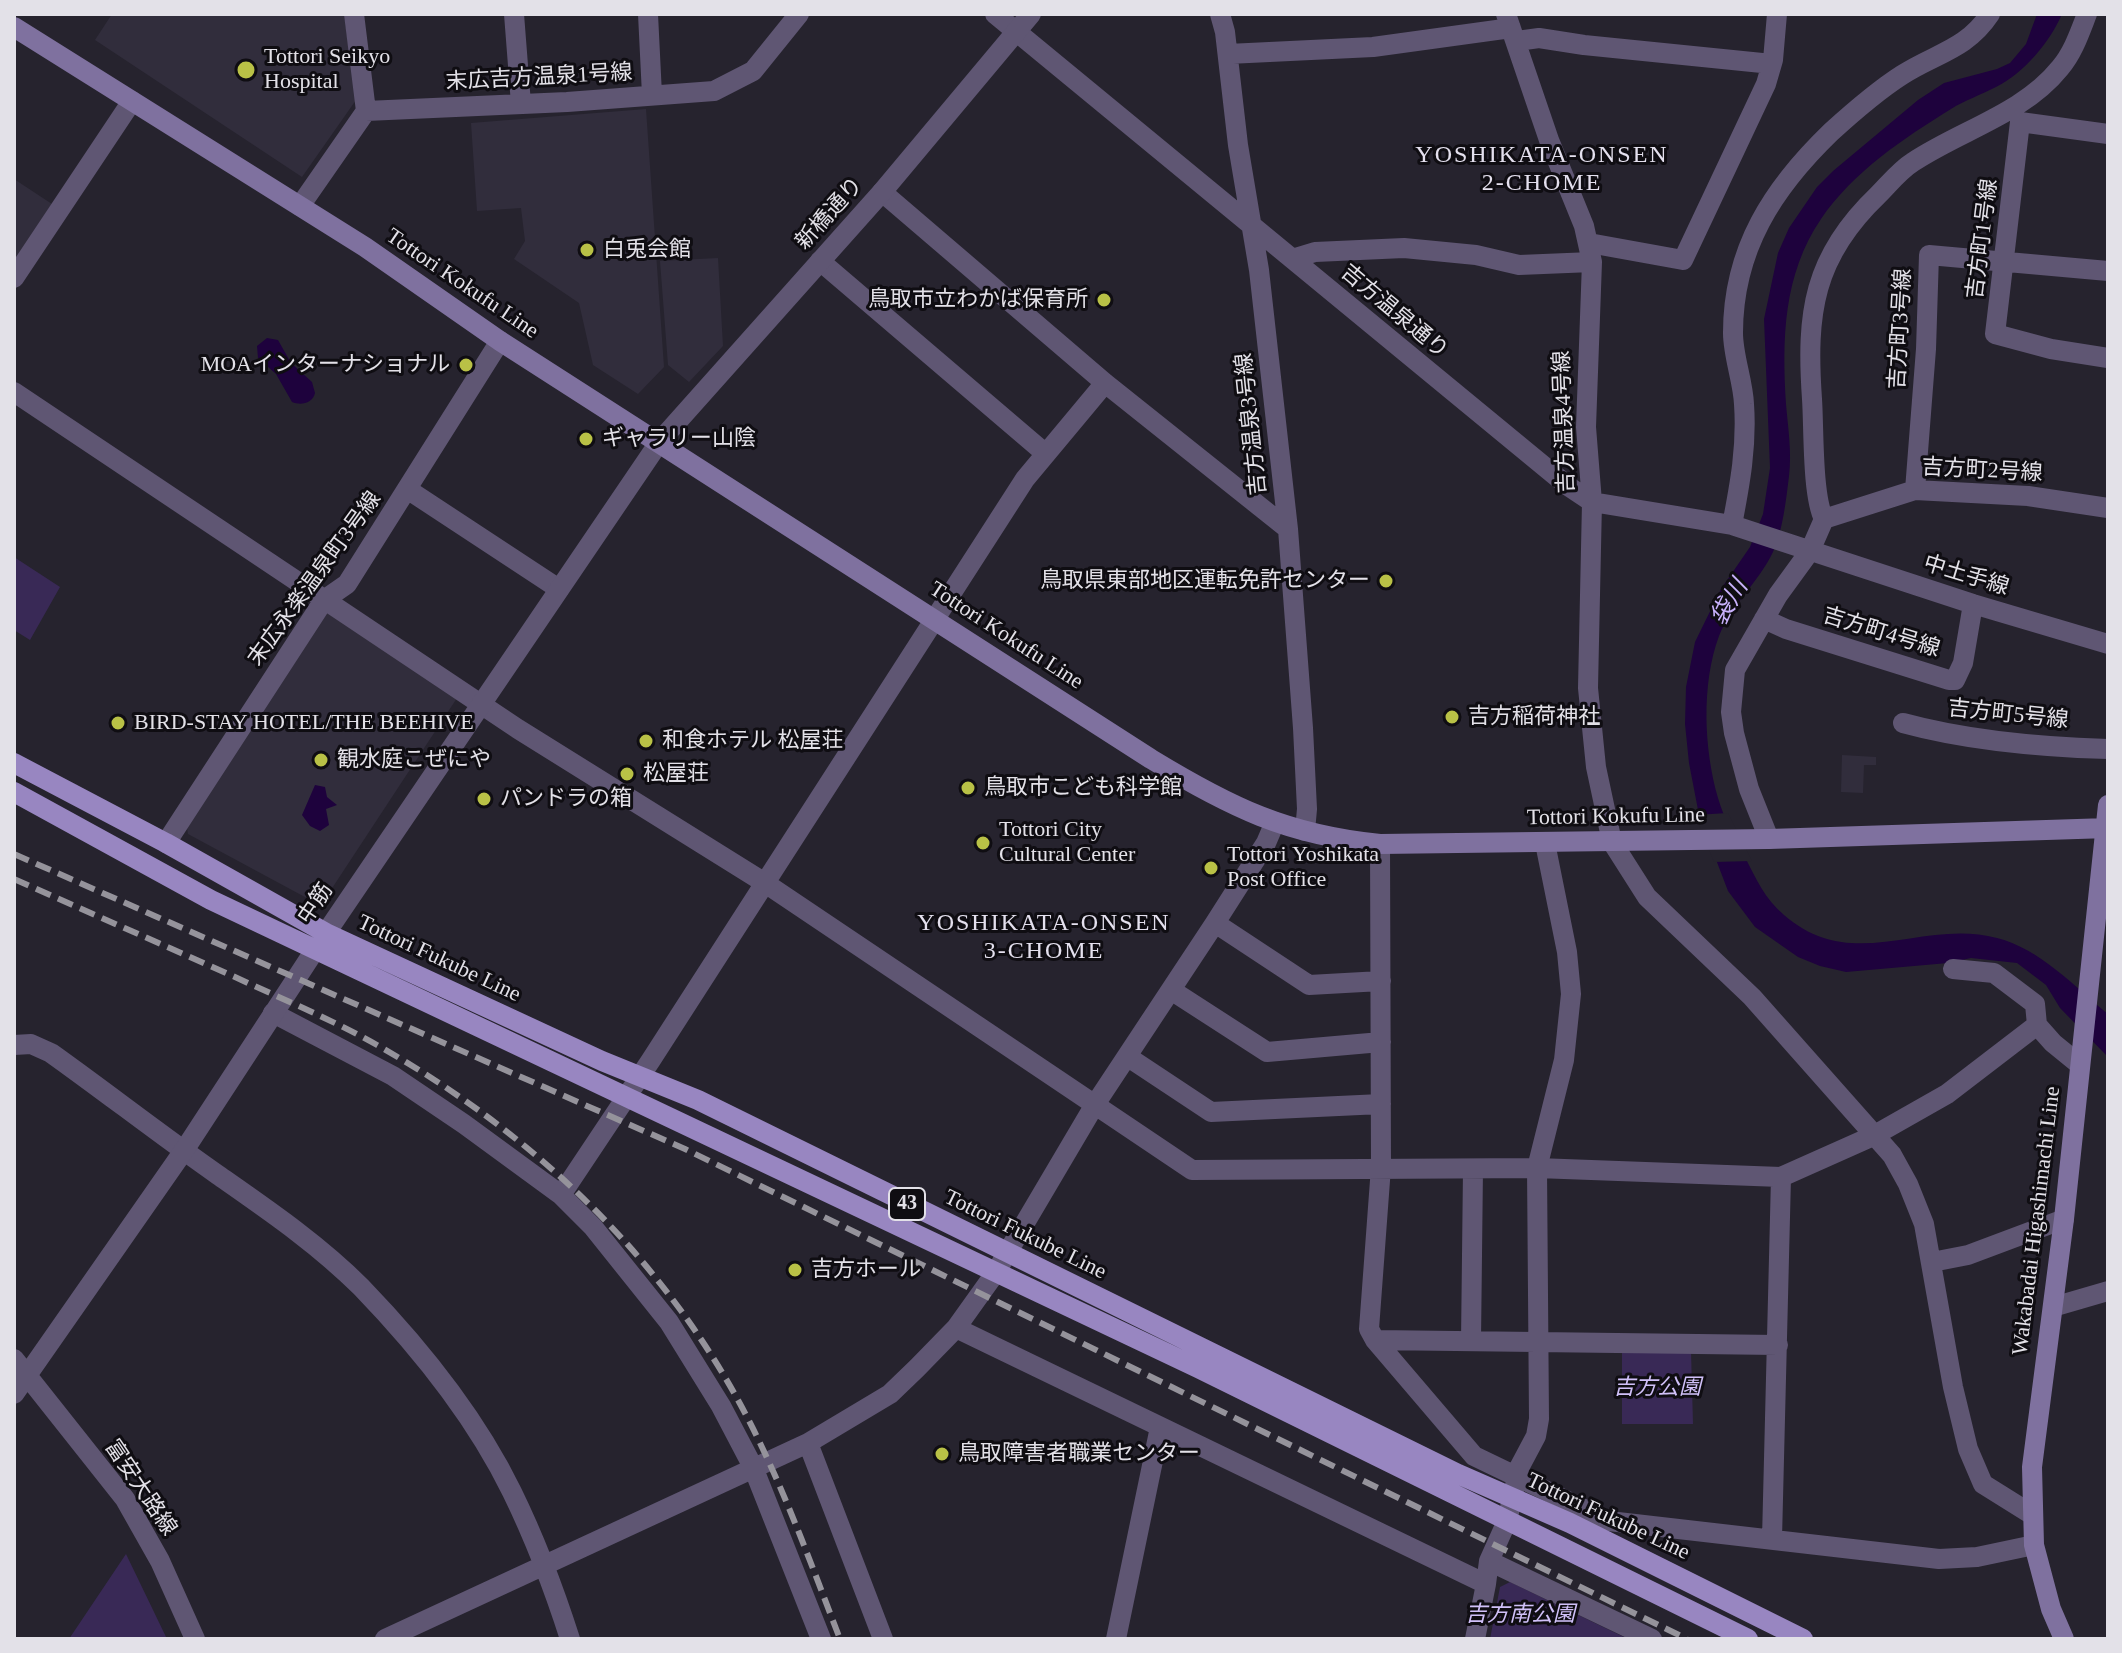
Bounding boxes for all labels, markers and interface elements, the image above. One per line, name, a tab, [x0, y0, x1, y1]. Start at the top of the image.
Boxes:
place label: Tottori Seikyo Hospital	[264, 44, 390, 96]
marker: Tottori Seikyo Hospital	[235, 59, 257, 81]
street label: 末広吉方温泉1号線	[445, 60, 633, 96]
district label: YOSHIKATA-ONSEN 2-CHOME	[1415, 142, 1669, 198]
street label: 新橋通り	[791, 172, 869, 256]
street label: 吉方町1号線	[1963, 177, 2003, 301]
street label: Tottori Kokufu Line	[381, 223, 543, 345]
place label: 白兎会館	[603, 237, 691, 263]
marker: 白兎会館	[578, 241, 596, 259]
street label: 吉方温泉通り	[1335, 259, 1453, 365]
street label: 吉方町3号線	[1885, 268, 1917, 390]
place label: 鳥取市立わかば保育所	[868, 287, 1088, 313]
marker: 鳥取市立わかば保育所	[1095, 291, 1113, 309]
street label: 吉方温泉4号線	[1549, 350, 1581, 494]
place label: MOAインターナショナル	[201, 352, 450, 378]
street label: 吉方温泉3号線	[1231, 352, 1273, 496]
marker: MOAインターナショナル	[457, 356, 475, 374]
place label: ギャラリー山陰	[602, 426, 756, 452]
marker: ギャラリー山陰	[577, 430, 595, 448]
street label: 吉方町2号線	[1921, 455, 2043, 487]
street label: 末広永楽温泉町3号線	[243, 487, 387, 671]
street label: 中土手線	[1920, 551, 2012, 601]
place label: 鳥取県東部地区運転免許センター	[1040, 568, 1370, 594]
marker: 鳥取県東部地区運転免許センター	[1377, 572, 1395, 590]
water label: 袋川	[1705, 575, 1755, 631]
street label: Tottori Kokufu Line	[924, 576, 1088, 696]
street label: 吉方町4号線	[1819, 603, 1943, 663]
street label: 吉方町5号線	[1946, 696, 2070, 734]
place label: 吉方稲荷神社	[1468, 704, 1600, 730]
marker: 吉方稲荷神社	[1443, 708, 1461, 726]
place label: BIRD-STAY HOTEL/THE BEEHIVE	[134, 710, 474, 736]
marker: BIRD-STAY HOTEL/THE BEEHIVE	[109, 714, 127, 732]
place label: 和食ホテル 松屋荘	[662, 728, 843, 754]
marker: 和食ホテル 松屋荘	[637, 732, 655, 750]
place label: 観水庭こぜにや	[337, 747, 491, 773]
marker: 観水庭こぜにや	[312, 751, 330, 769]
place label: 松屋荘	[643, 761, 709, 787]
marker: 松屋荘	[618, 765, 636, 783]
place label: 鳥取市こども科学館	[984, 775, 1182, 801]
marker: 鳥取市こども科学館	[959, 779, 977, 797]
place label: パンドラの箱	[500, 786, 632, 812]
marker: パンドラの箱	[475, 790, 493, 808]
street label: Tottori Kokufu Line	[1527, 802, 1705, 832]
place label: Tottori City Cultural Center	[999, 817, 1135, 868]
marker: Tottori City Cultural Center	[974, 834, 992, 852]
place label: Tottori Yoshikata Post Office	[1227, 842, 1379, 894]
marker: Tottori Yoshikata Post Office	[1202, 859, 1220, 877]
street label: 中筋	[293, 878, 339, 930]
street label: Tottori Fukube Line	[353, 910, 525, 1008]
district label: YOSHIKATA-ONSEN 3-CHOME	[917, 910, 1171, 966]
street label: Wakabadai Higashimachi Line	[2007, 1085, 2067, 1357]
street label: Tottori Fukube Line	[940, 1184, 1110, 1286]
road number: 43	[889, 1188, 925, 1220]
place label: 吉方ホール	[811, 1257, 921, 1283]
marker: 吉方ホール	[786, 1261, 804, 1279]
park label: 吉方公園	[1613, 1375, 1701, 1401]
street label: 富安大路線	[98, 1435, 182, 1541]
place label: 鳥取障害者職業センター	[958, 1441, 1200, 1467]
marker: 鳥取障害者職業センター	[933, 1445, 951, 1463]
street label: Tottori Fukube Line	[1522, 1468, 1694, 1566]
park label: 吉方南公園	[1465, 1602, 1575, 1628]

